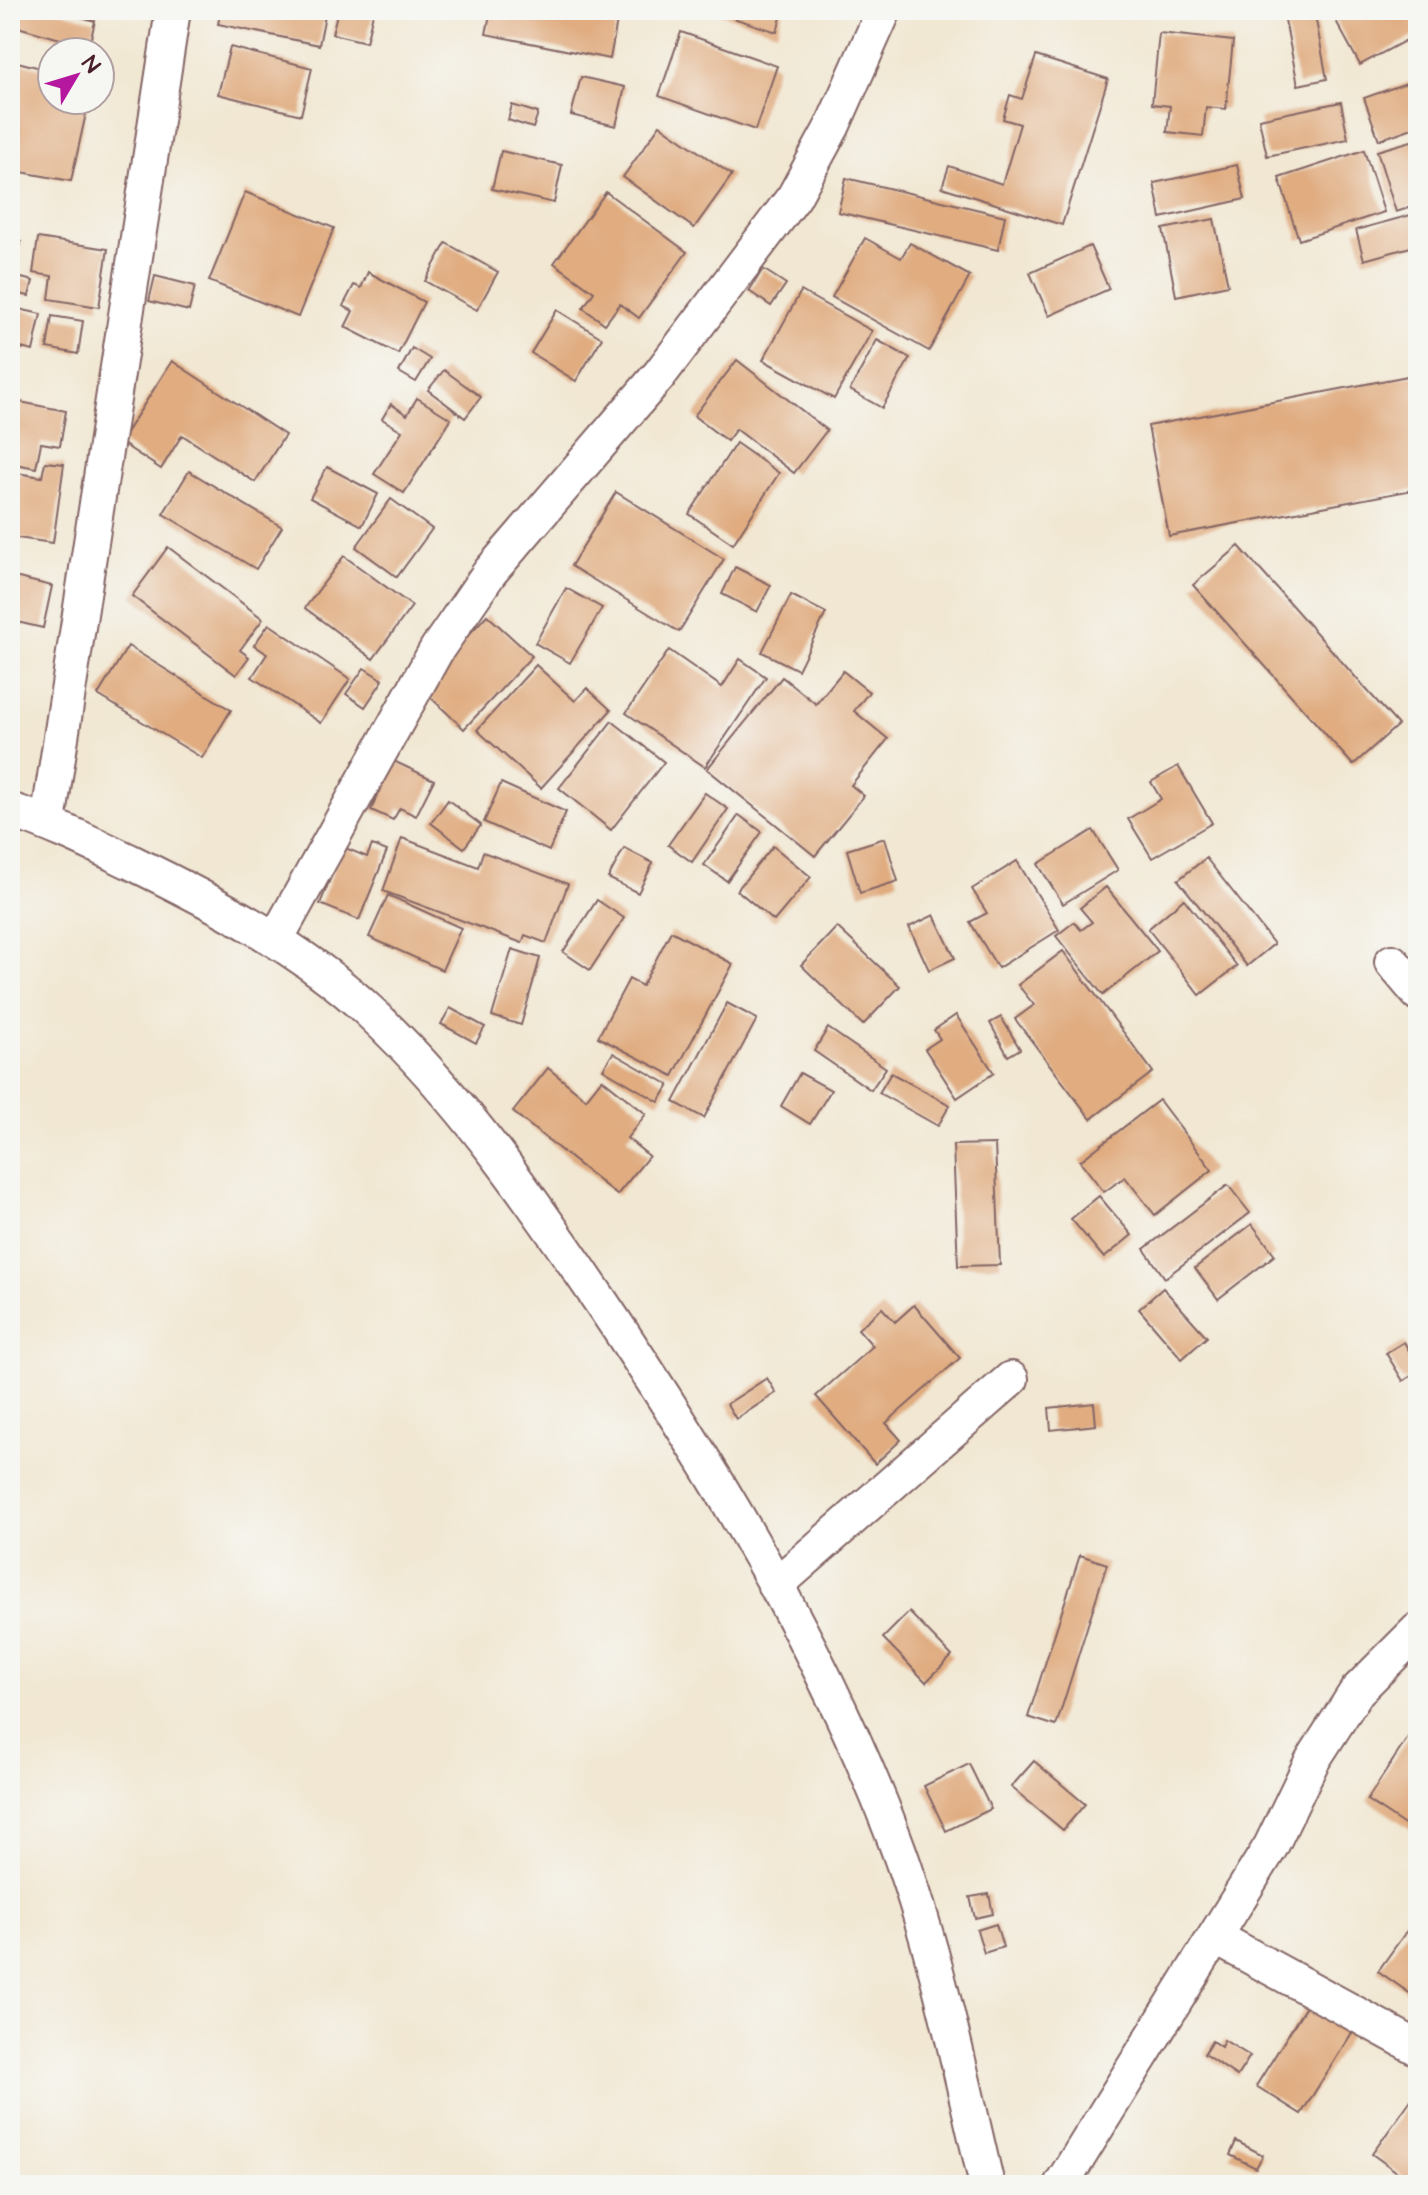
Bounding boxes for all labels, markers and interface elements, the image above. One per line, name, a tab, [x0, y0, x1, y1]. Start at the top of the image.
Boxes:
north arrow	[36, 36, 116, 116]
text: N	[74, 50, 107, 80]

